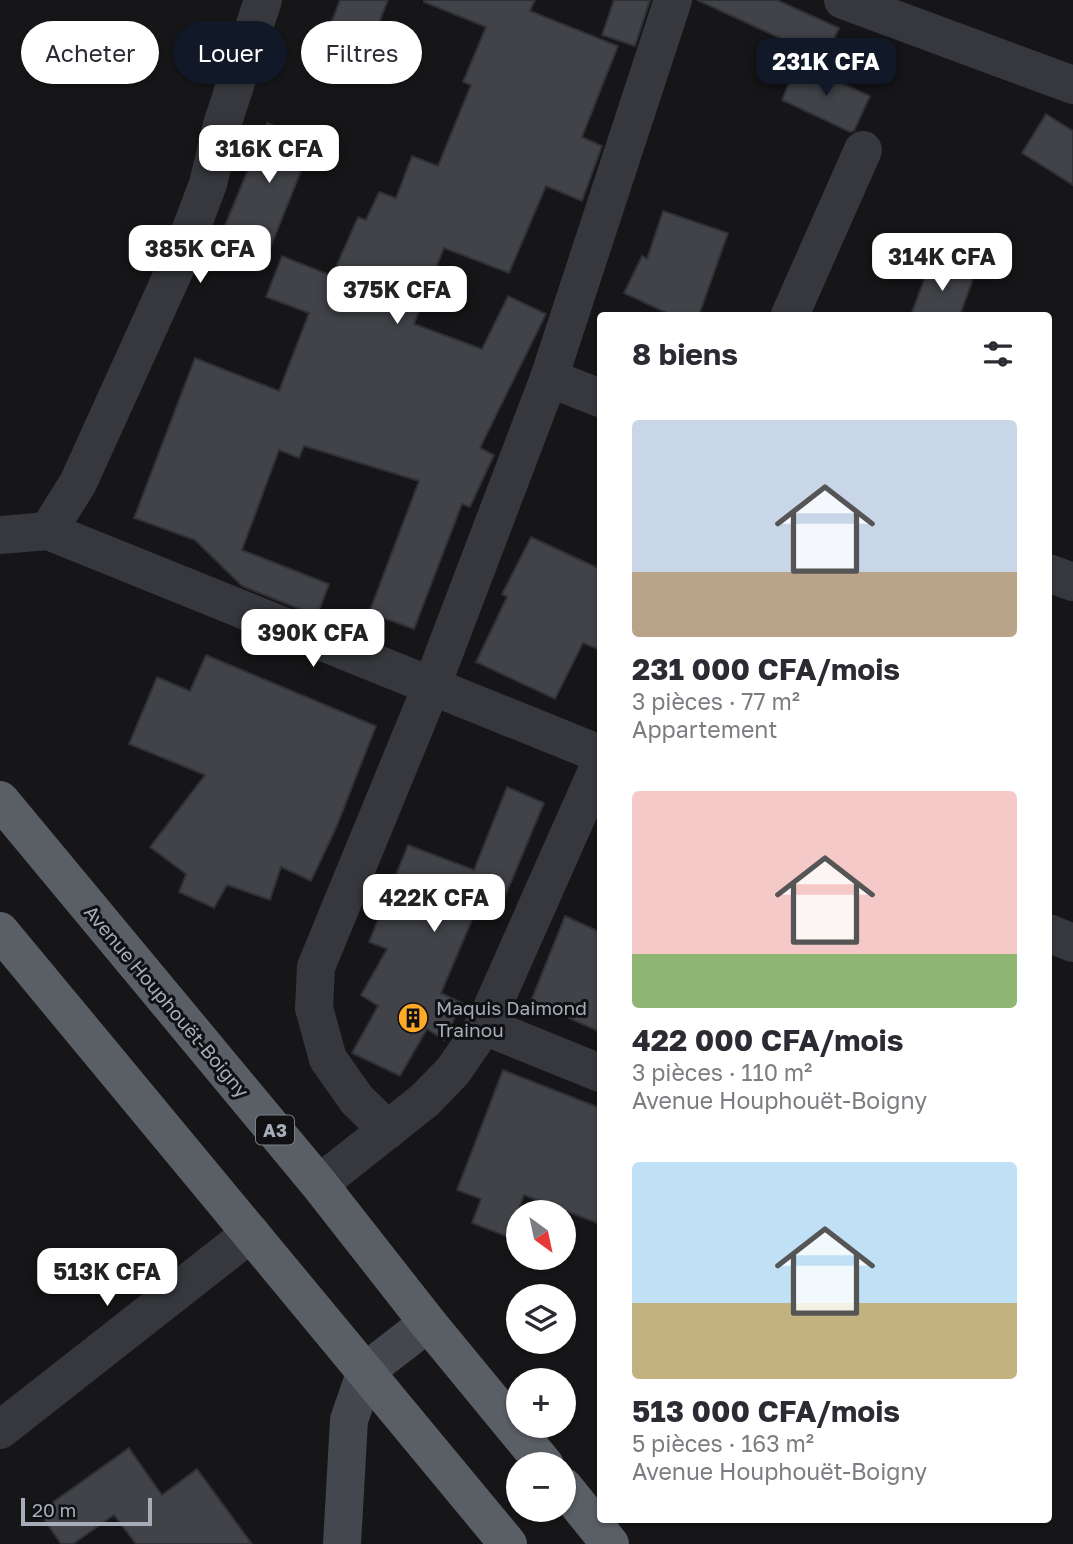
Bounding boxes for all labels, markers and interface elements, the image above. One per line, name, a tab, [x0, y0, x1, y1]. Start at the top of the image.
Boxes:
chip: Acheter	[21, 21, 159, 84]
chip: Louer	[173, 21, 287, 84]
chip: Filtres	[301, 21, 422, 84]
pin: 231K CFA	[754, 38, 898, 98]
text: 231K CFA	[772, 47, 880, 75]
pin: 316K CFA	[197, 125, 341, 185]
text: 316K CFA	[215, 134, 323, 162]
pin: 385K CFA	[128, 226, 272, 285]
pin: 314K CFA	[870, 233, 1014, 293]
text: 385K CFA	[145, 234, 255, 262]
text: 314K CFA	[888, 242, 996, 270]
pin: 375K CFA	[325, 266, 469, 326]
text: 375K CFA	[343, 275, 451, 303]
icon: filters	[979, 335, 1017, 373]
text: 8 biens	[632, 336, 738, 372]
icon: home	[762, 466, 888, 592]
pin: 390K CFA	[241, 610, 385, 669]
text: 390K CFA	[257, 618, 369, 646]
text: 231 000 CFA/mois	[632, 651, 900, 687]
text: 3 pièces · 77 m²	[632, 687, 800, 715]
text: Appartement	[632, 715, 777, 743]
icon: home	[762, 837, 888, 963]
pin: 422K CFA	[362, 874, 506, 934]
text: 422K CFA	[379, 883, 489, 911]
street label: Avenue Houphouët-Boigny	[80, 900, 254, 1102]
place label: Maquis Daimond Trainou	[436, 996, 587, 1041]
building icon: Maquis Daimond Trainou	[396, 1001, 430, 1035]
text: 422 000 CFA/mois	[632, 1022, 903, 1058]
text: 3 pièces · 110 m²	[632, 1058, 812, 1086]
text: Avenue Houphouët-Boigny	[632, 1086, 927, 1114]
road number: A3	[256, 1115, 294, 1144]
north arrow	[506, 1200, 576, 1270]
map controls	[506, 1200, 576, 1522]
icon: home	[762, 1208, 888, 1334]
pin: 513K CFA	[35, 1248, 179, 1308]
text: 513K CFA	[53, 1257, 161, 1285]
button: layers	[506, 1284, 576, 1354]
button: +	[506, 1368, 576, 1438]
text: 513 000 CFA/mois	[632, 1393, 900, 1429]
text: 5 pièces · 163 m²	[632, 1429, 814, 1457]
button: −	[506, 1452, 576, 1522]
text: Avenue Houphouët-Boigny	[632, 1457, 927, 1485]
scale bar	[21, 1495, 152, 1527]
text: 20 m	[32, 1498, 76, 1521]

